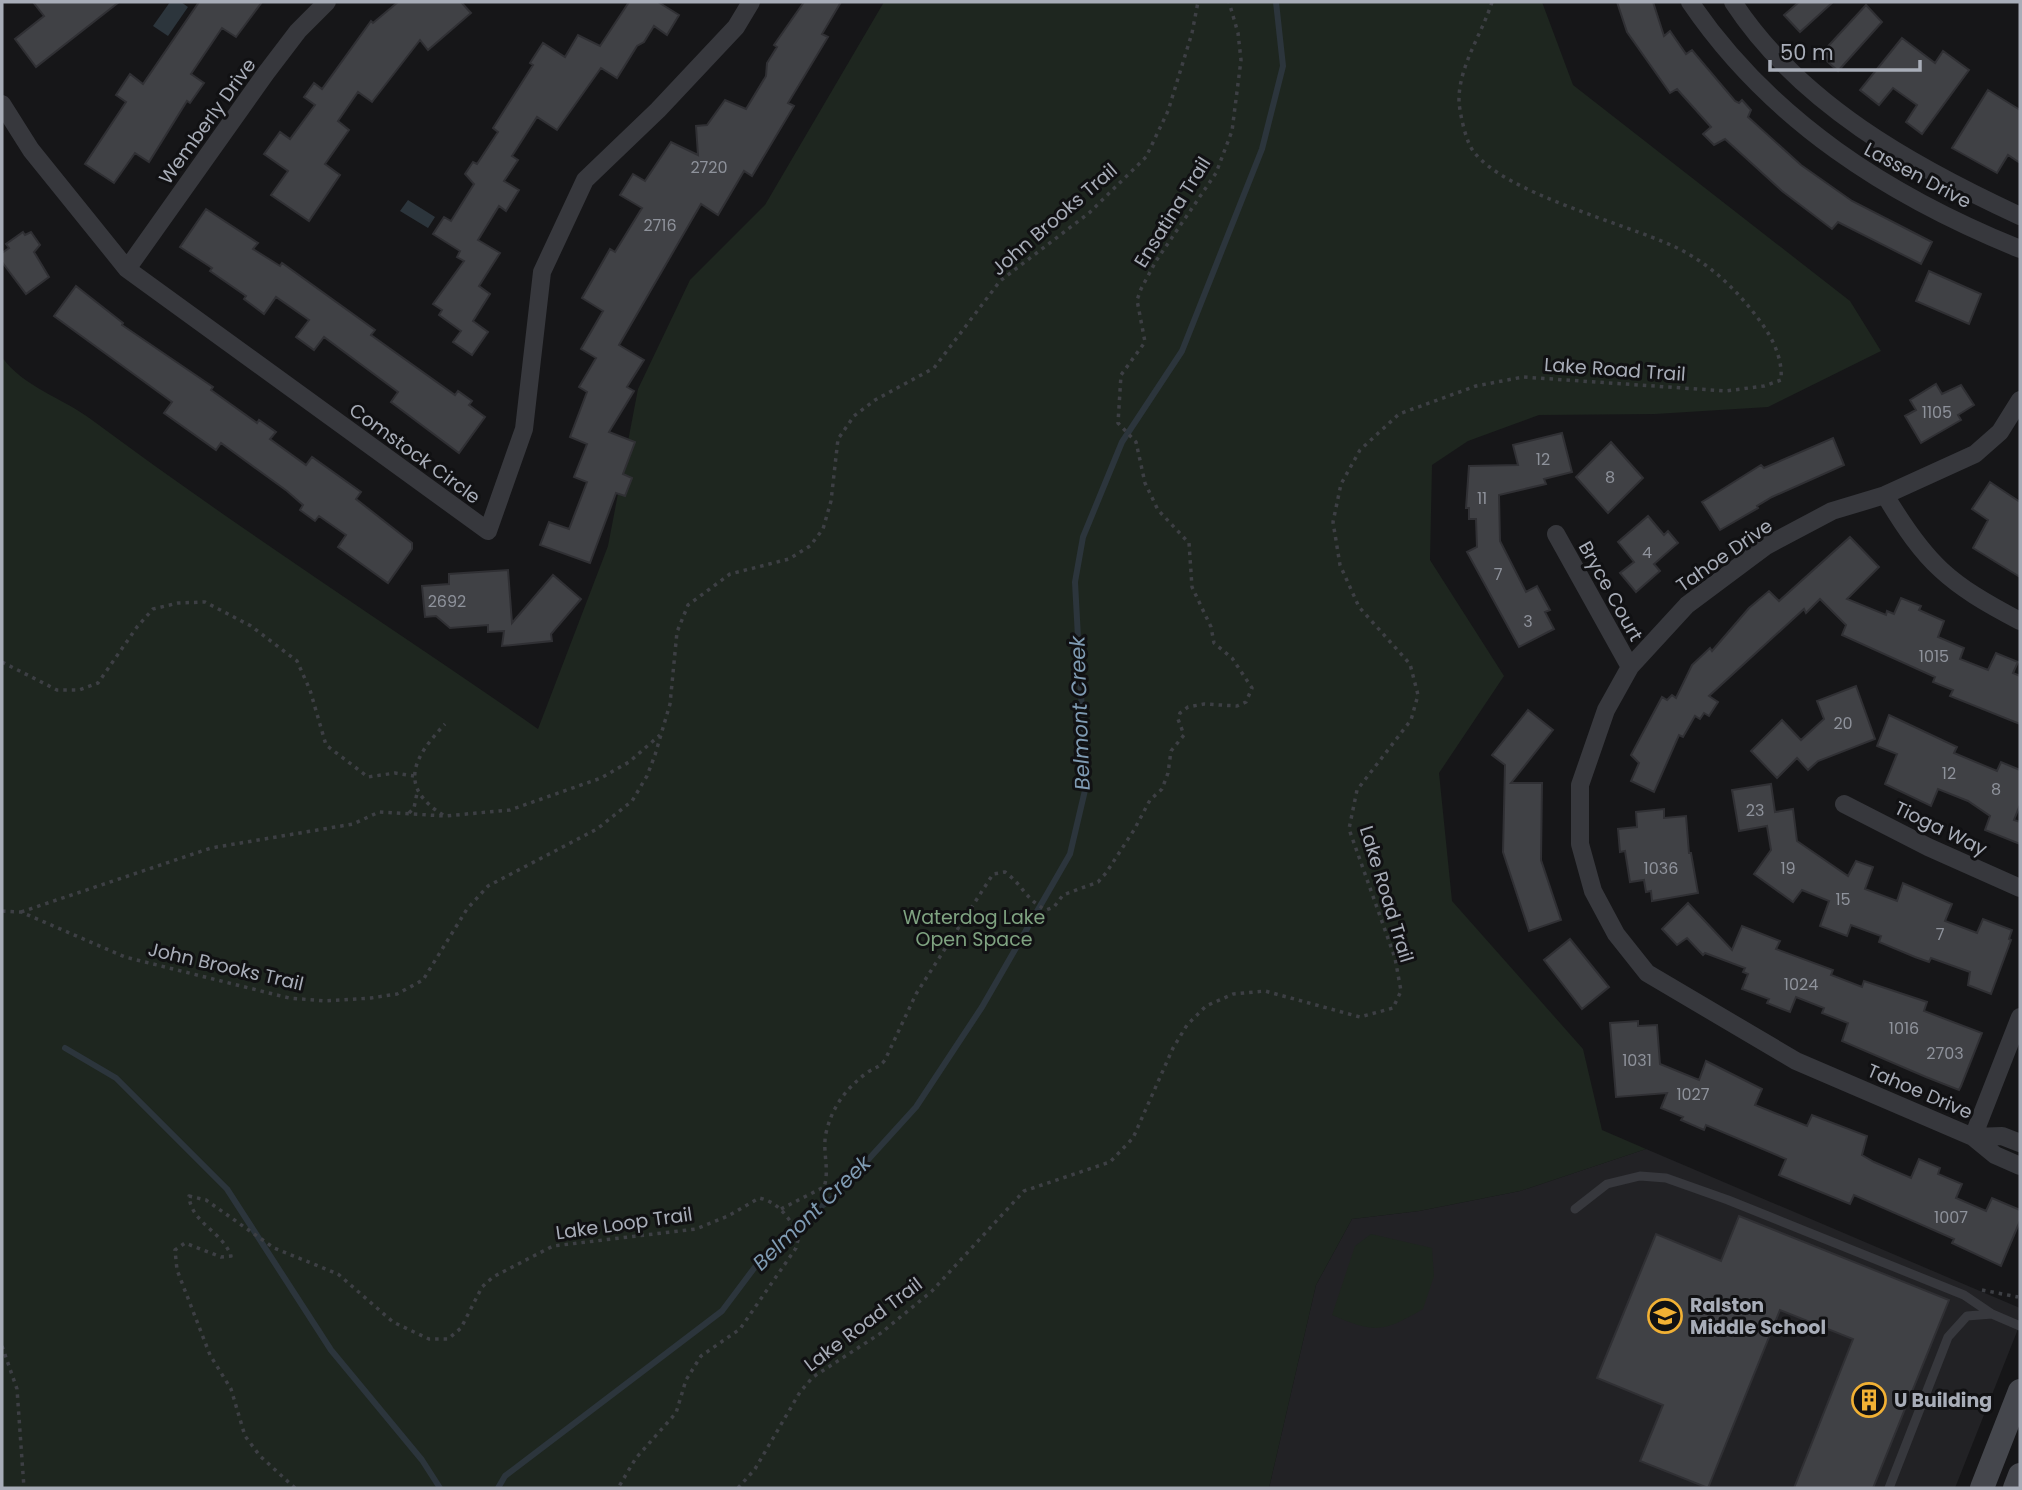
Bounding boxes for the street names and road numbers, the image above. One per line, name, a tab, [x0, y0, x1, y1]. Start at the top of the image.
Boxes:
street label: Wemberly Drive	[152, 53, 262, 190]
street label: Lassen Drive	[1860, 136, 1976, 215]
street label: Ensatina Trail	[1128, 152, 1217, 273]
street label: John Brooks Trail	[985, 157, 1123, 282]
street label: Lake Road Trail	[1543, 351, 1687, 388]
street label: Comstock Circle	[344, 397, 486, 510]
street label: Tahoe Drive	[1671, 512, 1778, 599]
street label: Bryce Court	[1572, 536, 1649, 646]
street label: Tioga Way	[1890, 794, 1992, 863]
street label: Lake Road Trail	[1353, 822, 1420, 966]
street label: John Brooks Trail	[145, 935, 306, 998]
street label: Tahoe Drive	[1863, 1057, 1977, 1126]
street label: Lake Loop Trail	[554, 1201, 694, 1246]
street label: Lake Road Trail	[799, 1271, 928, 1378]

